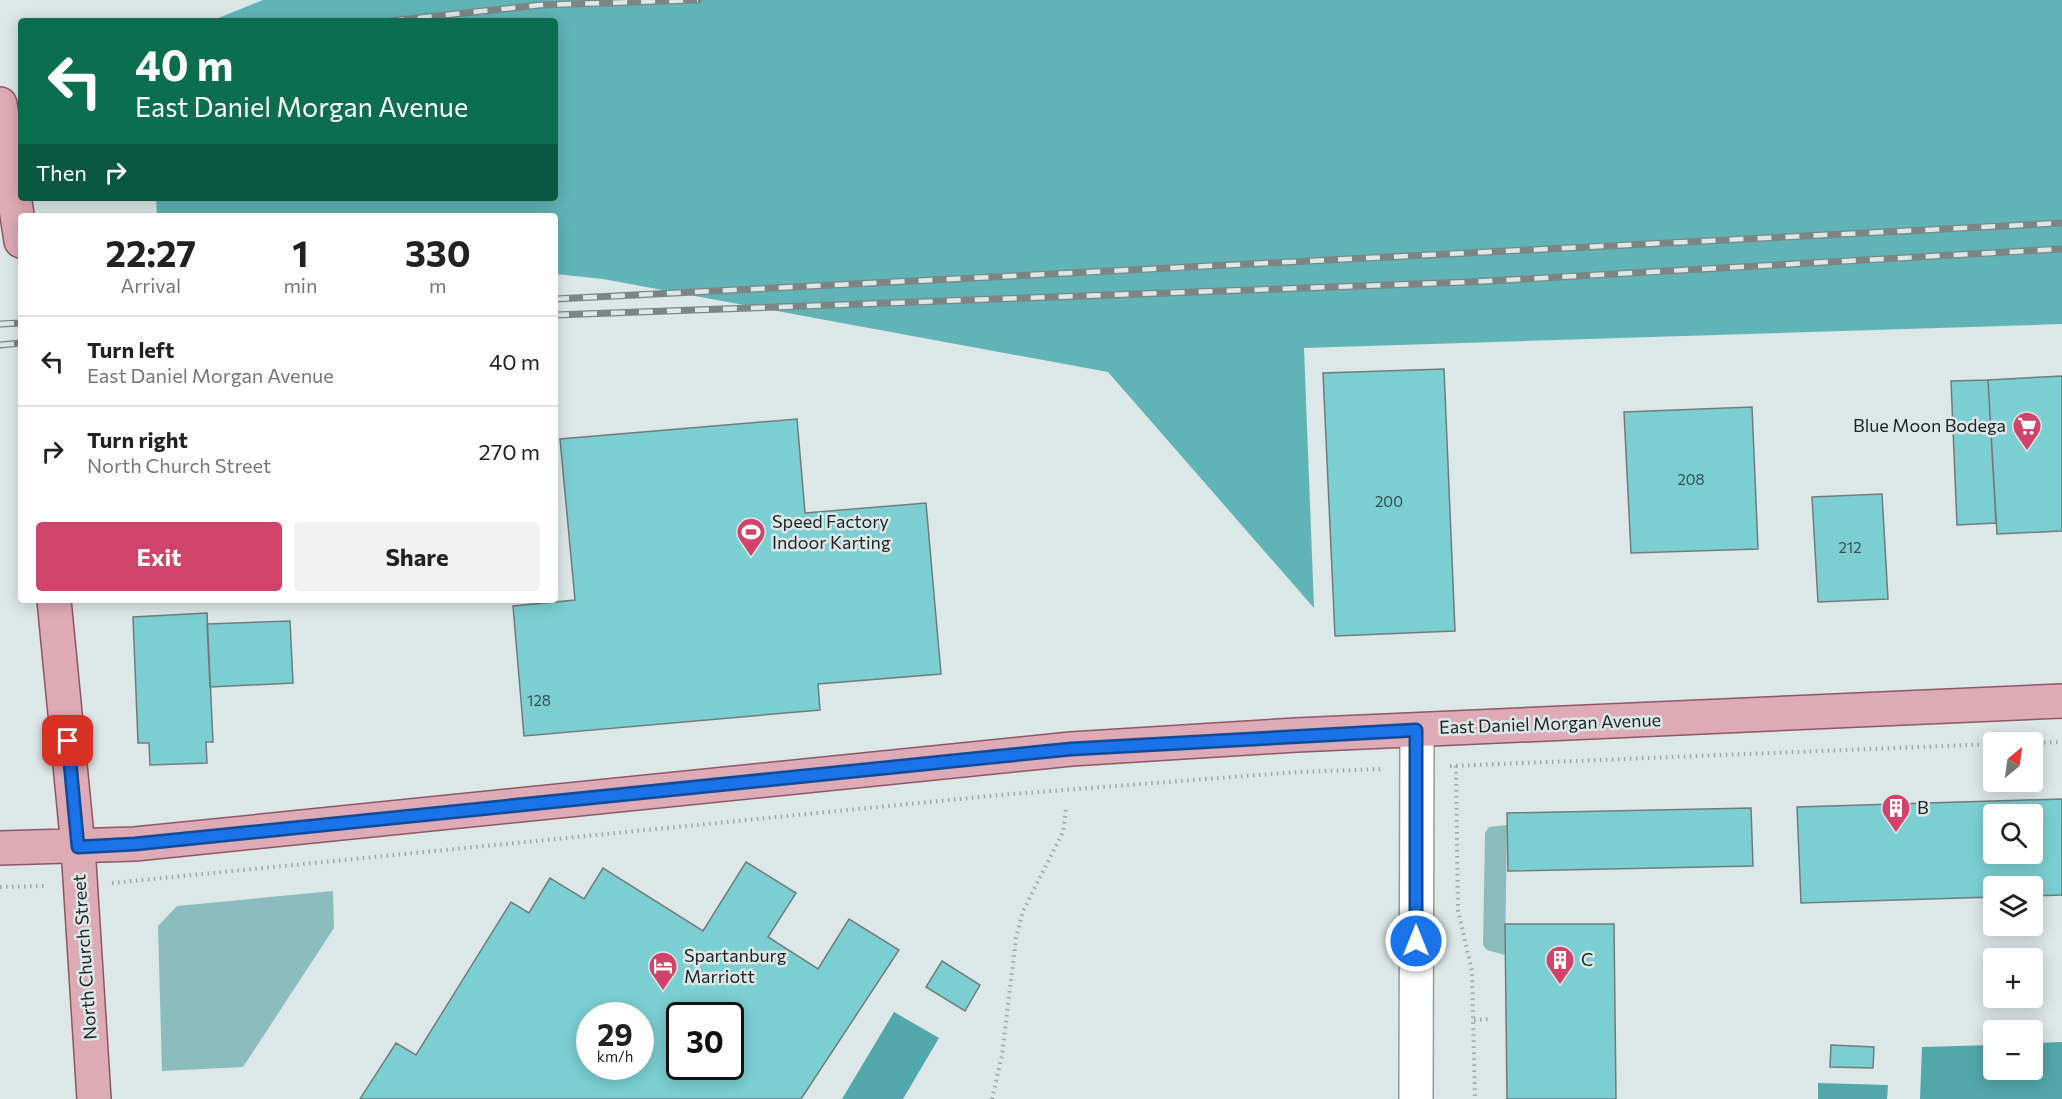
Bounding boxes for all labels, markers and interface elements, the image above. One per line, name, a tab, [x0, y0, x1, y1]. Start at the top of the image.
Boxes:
text: 40 m	[135, 38, 233, 90]
icon: left	[36, 42, 114, 120]
text: East Daniel Morgan Avenue	[135, 90, 468, 123]
icon: right	[99, 156, 132, 189]
text: Then	[36, 159, 87, 186]
text: 22:27	[105, 230, 196, 274]
text: 1	[292, 230, 309, 274]
text: 330	[405, 230, 471, 274]
text: Arrival	[120, 273, 181, 297]
text: min	[283, 273, 317, 297]
text: m	[429, 273, 446, 297]
text: Turn left	[87, 336, 174, 363]
icon: left	[36, 345, 69, 378]
text: 40 m	[489, 348, 540, 375]
text: East Daniel Morgan Avenue	[87, 363, 334, 387]
supermarket icon: Blue Moon Bodega	[2011, 410, 2043, 452]
place label: Blue Moon Bodega	[1853, 414, 2006, 436]
text: Turn right	[87, 426, 188, 453]
icon: right	[36, 435, 69, 468]
text: 270 m	[479, 438, 540, 465]
text: North Church Street	[87, 453, 271, 477]
house number: 208	[1677, 470, 1705, 488]
house number: 200	[1375, 492, 1403, 510]
place label: Speed Factory Indoor Karting	[772, 510, 891, 553]
sports icon: Speed Factory Indoor Karting	[735, 516, 767, 558]
button: Exit	[36, 522, 282, 591]
button: Share	[294, 522, 540, 591]
house number: 212	[1838, 538, 1862, 556]
house number: 128	[527, 691, 551, 709]
street label: East Daniel Morgan Avenue	[1439, 708, 1661, 738]
pin	[42, 715, 93, 766]
icon: arrive	[51, 724, 84, 757]
north arrow	[1983, 732, 2043, 792]
map controls	[1983, 732, 2043, 1080]
building icon: B	[1880, 792, 1912, 834]
place label: B	[1917, 796, 1929, 818]
button: search	[1983, 804, 2043, 864]
street label: North Church Street	[67, 874, 101, 1041]
button: layers	[1983, 876, 2043, 936]
position arrow	[1384, 909, 1448, 973]
place label: Spartanburg Marriott	[684, 944, 787, 987]
building icon: C	[1544, 944, 1576, 986]
place label: C	[1581, 948, 1593, 970]
button: +	[1983, 948, 2043, 1008]
hotel icon: Spartanburg Marriott	[647, 950, 679, 992]
speed limit sign: 30	[666, 1002, 744, 1080]
text: 29	[597, 1015, 633, 1052]
button: −	[1983, 1020, 2043, 1080]
text: km/h	[597, 1047, 633, 1065]

